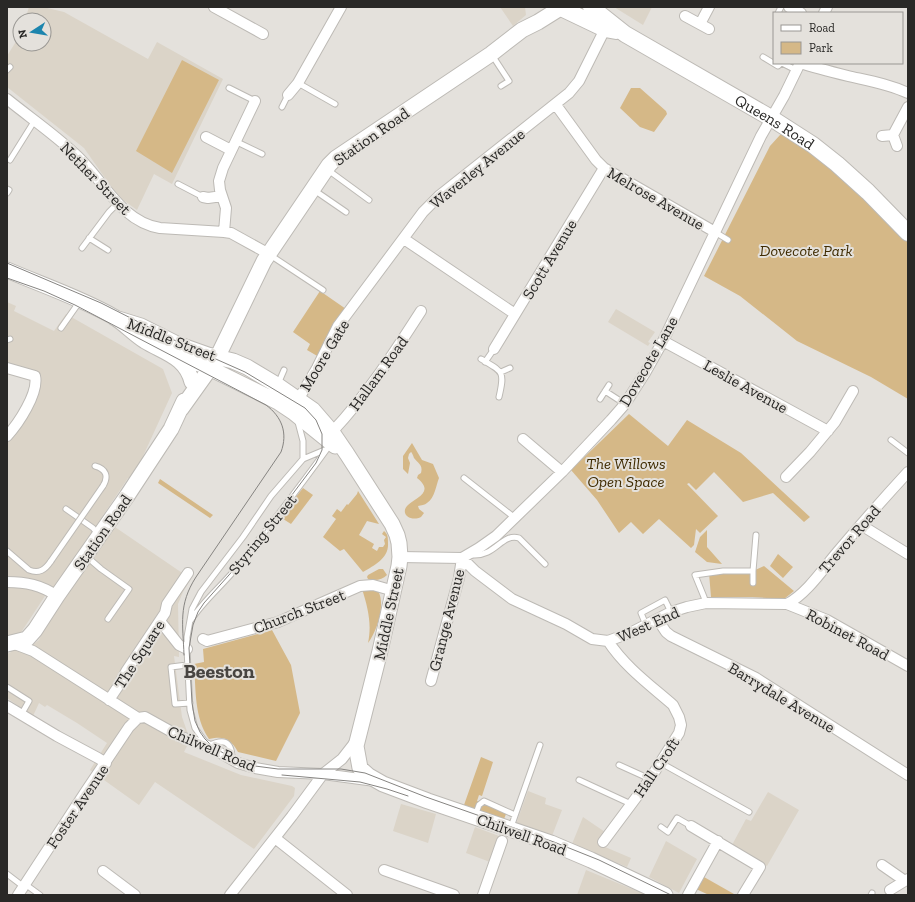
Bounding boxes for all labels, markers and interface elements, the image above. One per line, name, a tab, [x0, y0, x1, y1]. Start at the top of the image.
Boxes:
north arrow	[12, 12, 52, 52]
legend	[773, 12, 903, 64]
text: Road	[809, 21, 835, 35]
text: N	[15, 28, 30, 39]
text: Park	[809, 41, 834, 55]
street label: Queens Road	[731, 90, 818, 154]
street label: Station Road	[330, 103, 413, 169]
street label: Waverley Avenue	[426, 124, 529, 213]
street label: Nether Street	[56, 138, 135, 219]
street label: Melrose Avenue	[604, 163, 708, 234]
street label: Scott Avenue	[518, 216, 581, 303]
park label: Dovecote Park	[759, 241, 853, 260]
street label: Dovecote Lane	[615, 313, 682, 409]
street label: Middle Street	[125, 314, 219, 365]
street label: Moore Gate	[296, 316, 353, 395]
street label: Hallam Road	[345, 332, 412, 414]
street label: Leslie Avenue	[700, 355, 791, 417]
park label: The Willows Open Space	[586, 454, 666, 491]
street label: Styring Street	[224, 490, 301, 578]
street label: Station Road	[69, 491, 136, 574]
street label: Trevor Road	[815, 501, 884, 577]
street label: Middle Street	[369, 566, 408, 662]
street label: Grange Avenue	[425, 567, 468, 673]
street label: Church Street	[251, 585, 348, 638]
street label: West End	[614, 602, 682, 646]
street label: Robinet Road	[803, 605, 893, 664]
street label: The Square	[110, 616, 169, 692]
street label: Barrydale Avenue	[725, 658, 838, 737]
district label: Beeston	[183, 659, 255, 683]
street label: Chilwell Road	[165, 721, 259, 776]
street label: Hall Croft	[629, 734, 683, 801]
street label: Foster Avenue	[42, 761, 113, 852]
street label: Chilwell Road	[474, 809, 569, 860]

